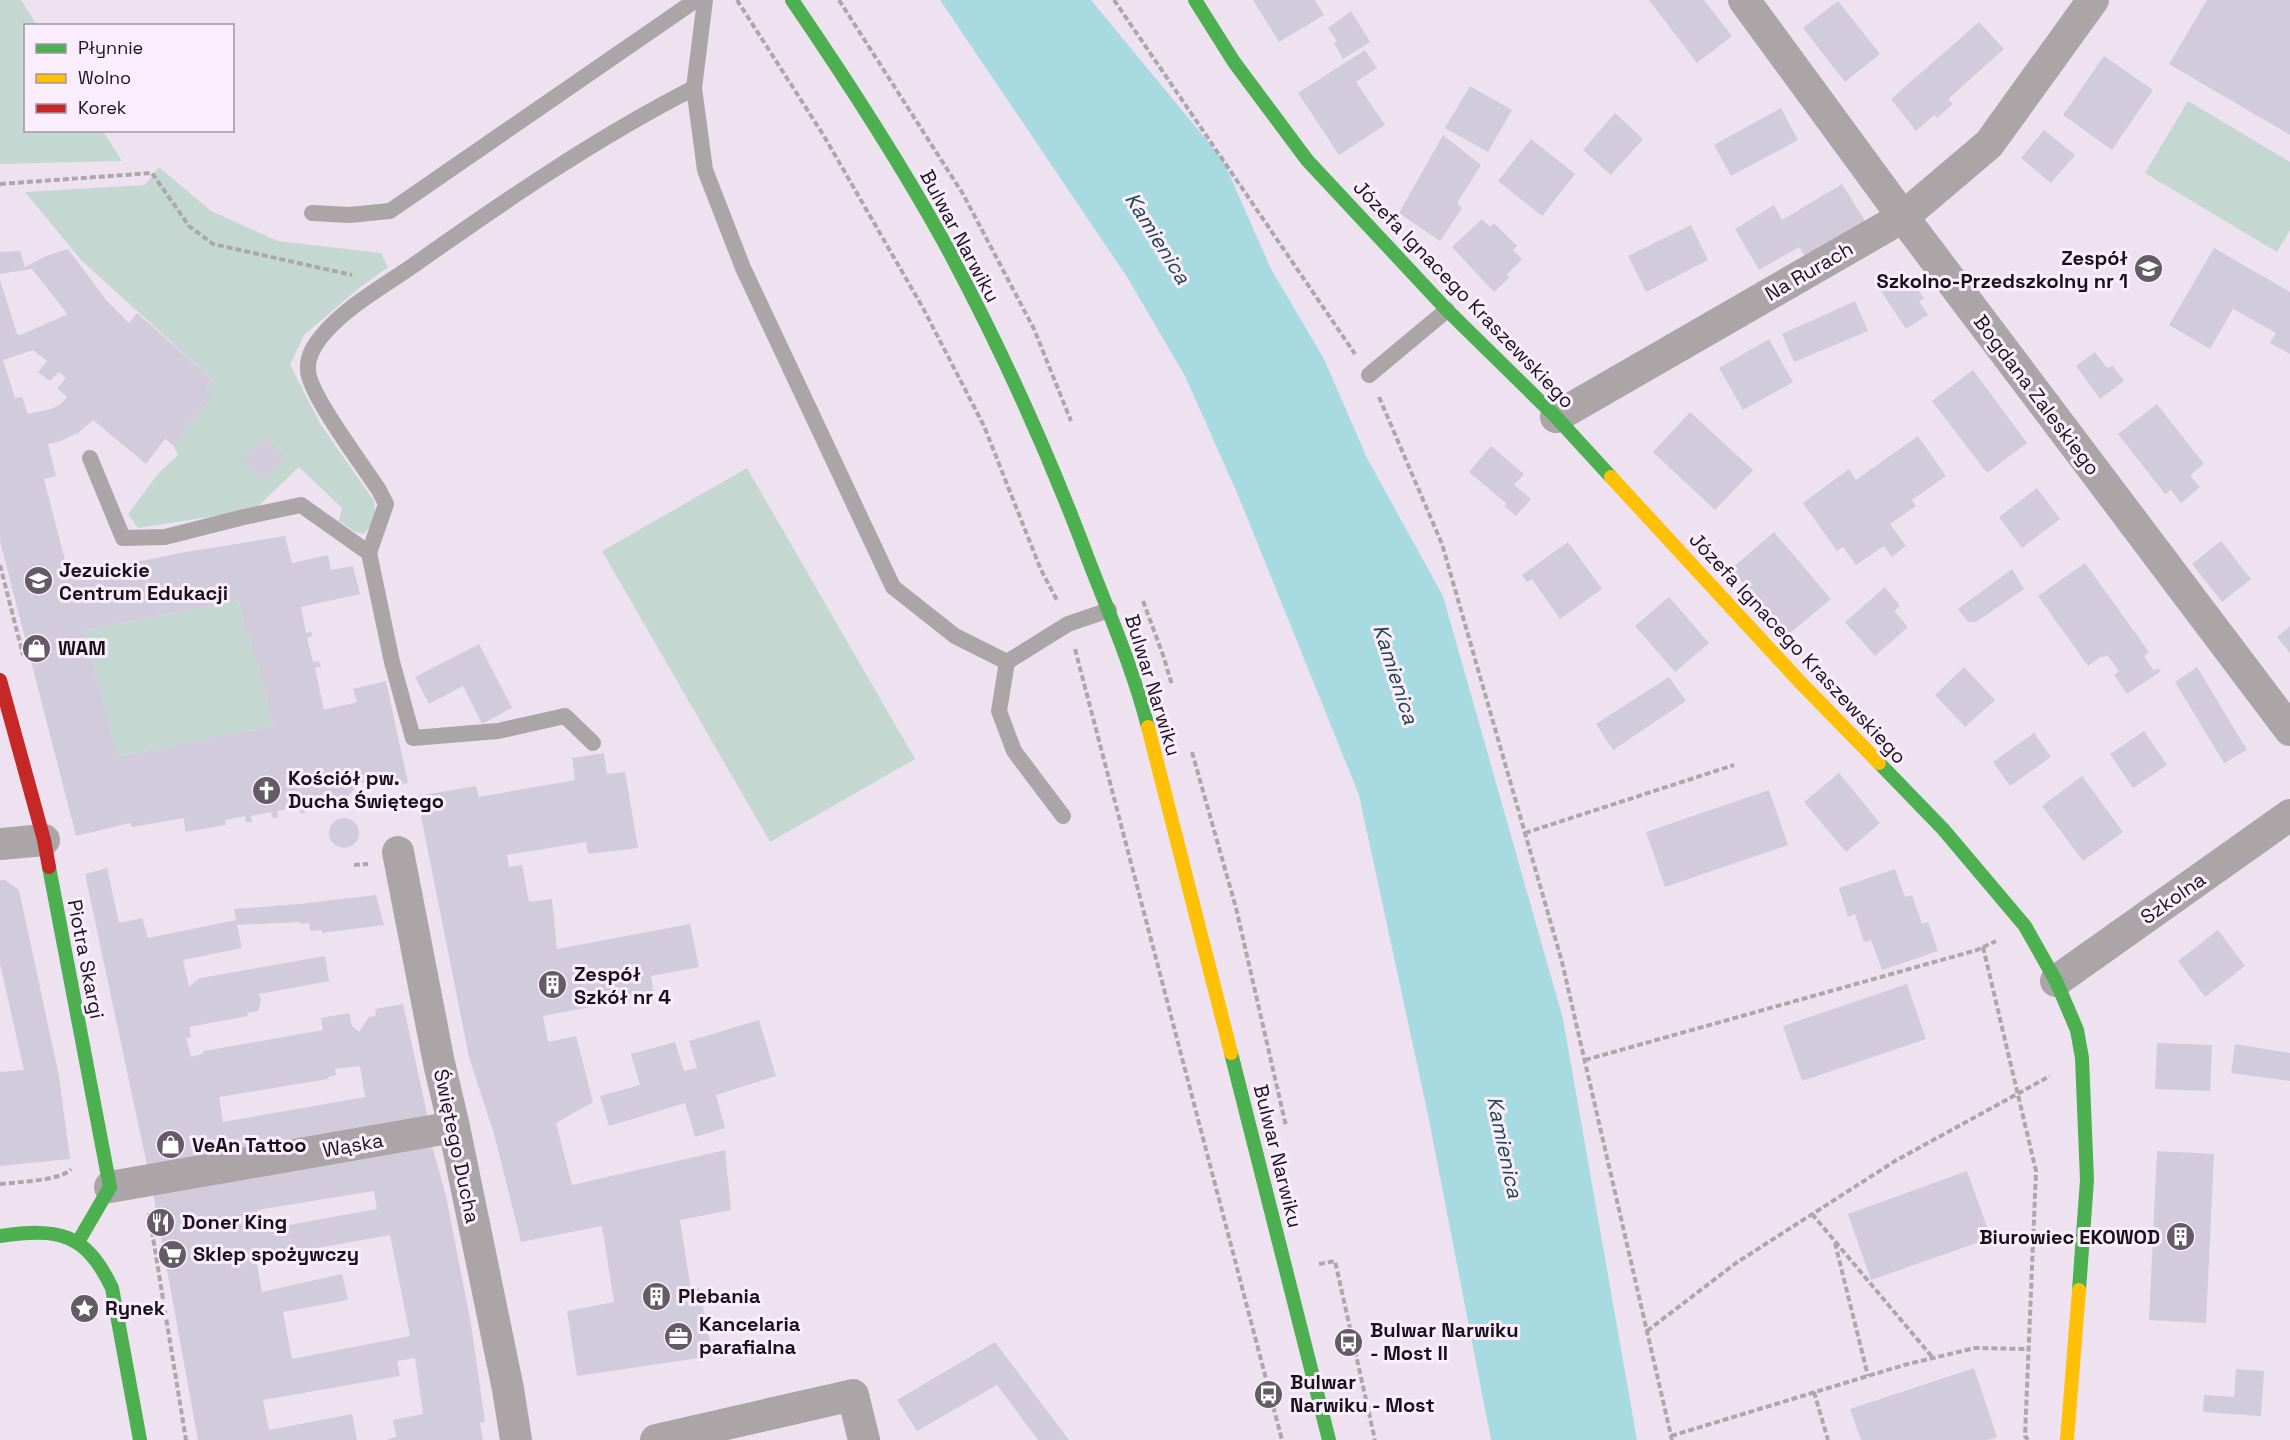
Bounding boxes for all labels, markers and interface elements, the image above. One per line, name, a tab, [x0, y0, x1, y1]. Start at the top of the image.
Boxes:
legend	[24, 24, 234, 132]
text: Płynnie	[78, 36, 143, 59]
text: Wolno	[78, 66, 131, 89]
text: Korek	[78, 96, 127, 119]
street label: Bulwar Narwiku	[914, 165, 1006, 307]
street label: Józefa Ignacego Kraszewskiego	[1348, 174, 1580, 414]
water label: Kamienica	[1119, 187, 1197, 290]
street label: Na Rurach	[1760, 235, 1858, 307]
place label: Zespół Szkolno-Przedszkolny nr 1	[1877, 245, 2129, 294]
school or university icon: Zespół Szkolno-Przedszkolny nr 1	[2133, 253, 2165, 285]
street label: Bogdana Zaleskiego	[1968, 309, 2106, 481]
street label: Józefa Ignacego Kraszewskiego	[1684, 527, 1912, 769]
place label: Jezuickie Centrum Edukacji	[59, 557, 228, 606]
school or university icon: Jezuickie Centrum Edukacji	[22, 565, 54, 597]
street label: Bulwar Narwiku	[1119, 611, 1187, 759]
water label: Kamienica	[1367, 621, 1425, 728]
shop icon: WAM	[21, 632, 53, 664]
place label: WAM	[58, 635, 106, 661]
place label: Kościół pw. Ducha Świętego	[288, 765, 444, 814]
church icon: Kościół pw. Ducha Świętego	[251, 774, 283, 806]
street label: Szkolna	[2135, 866, 2211, 930]
street label: Piotra Skargi	[62, 897, 110, 1021]
place label: Zespół Szkół nr 4	[574, 961, 671, 1010]
building icon: Zespół Szkół nr 4	[537, 969, 569, 1001]
street label: Świętego Ducha	[428, 1067, 486, 1225]
street label: Bulwar Narwiku	[1248, 1082, 1308, 1230]
water label: Kamienica	[1481, 1094, 1529, 1201]
street label: Wąska	[321, 1127, 385, 1163]
shop icon: VeAn Tattoo	[155, 1129, 187, 1161]
place label: VeAn Tattoo	[192, 1132, 307, 1158]
restaurant icon: Doner King	[145, 1206, 177, 1238]
place label: Doner King	[182, 1209, 287, 1235]
building icon: Biurowiec EKOWOD	[2165, 1221, 2197, 1253]
place label: Biurowiec EKOWOD	[1979, 1224, 2160, 1250]
supermarket icon: Sklep spożywczy	[156, 1238, 188, 1270]
place label: Sklep spożywczy	[193, 1241, 359, 1267]
building icon: Plebania	[641, 1280, 673, 1312]
place label: Plebania	[678, 1283, 761, 1309]
place icon: Rynek	[68, 1292, 100, 1324]
place label: Rynek	[105, 1295, 165, 1321]
place label: Kancelaria parafialna	[699, 1311, 801, 1360]
place label: Bulwar Narwiku - Most II	[1370, 1317, 1519, 1366]
office icon: Kancelaria parafialna	[662, 1320, 694, 1352]
bus stop icon: Bulwar Narwiku - Most II	[1333, 1326, 1365, 1358]
place label: Bulwar Narwiku - Most	[1290, 1369, 1435, 1418]
bus stop icon: Bulwar Narwiku - Most	[1253, 1378, 1285, 1410]

